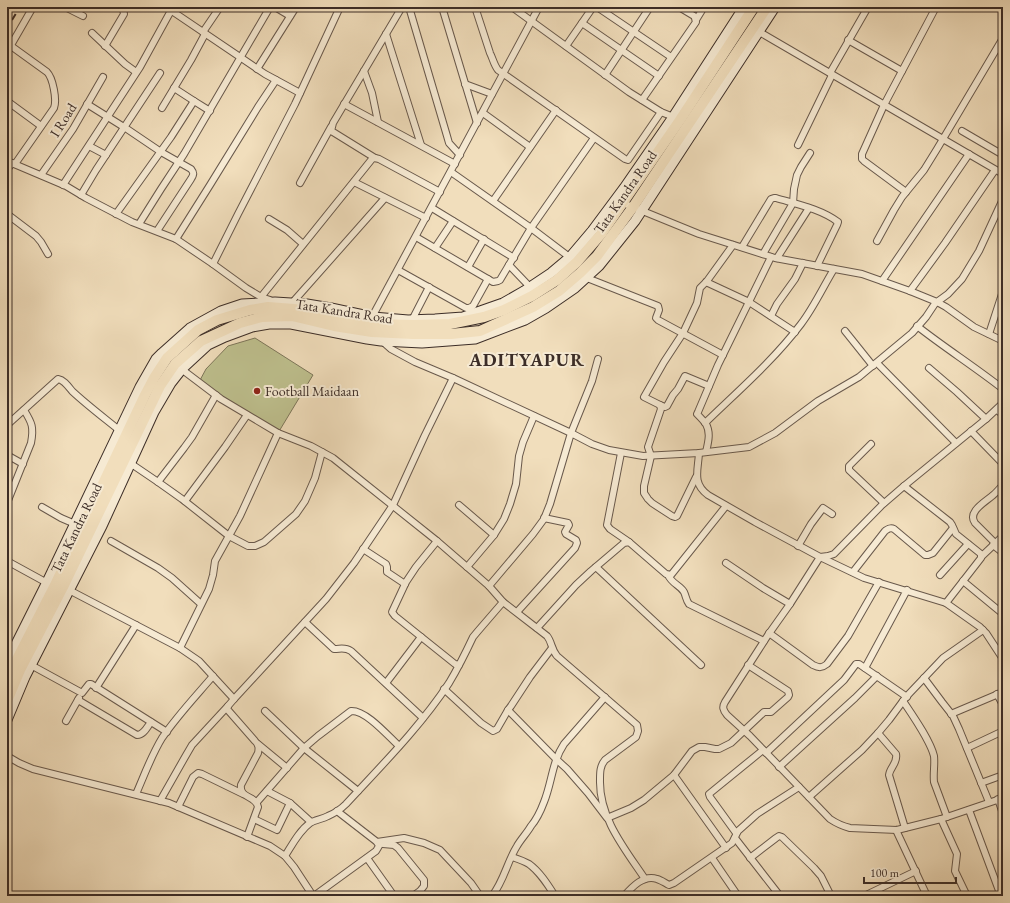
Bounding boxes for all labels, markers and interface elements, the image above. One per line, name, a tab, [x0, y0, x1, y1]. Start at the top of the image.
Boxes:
street label: I Road	[46, 99, 81, 140]
street label: Tata Kandra Road	[589, 146, 661, 237]
street label: Tata Kandra Road	[294, 294, 395, 328]
district label: ADITYAPUR	[468, 348, 585, 371]
place label: Football Maidaan	[265, 382, 360, 400]
marker: Football Maidaan	[252, 386, 262, 396]
street label: Tata Kandra Road	[46, 479, 106, 576]
scale bar	[864, 859, 956, 885]
text: 100 m	[870, 865, 900, 881]

